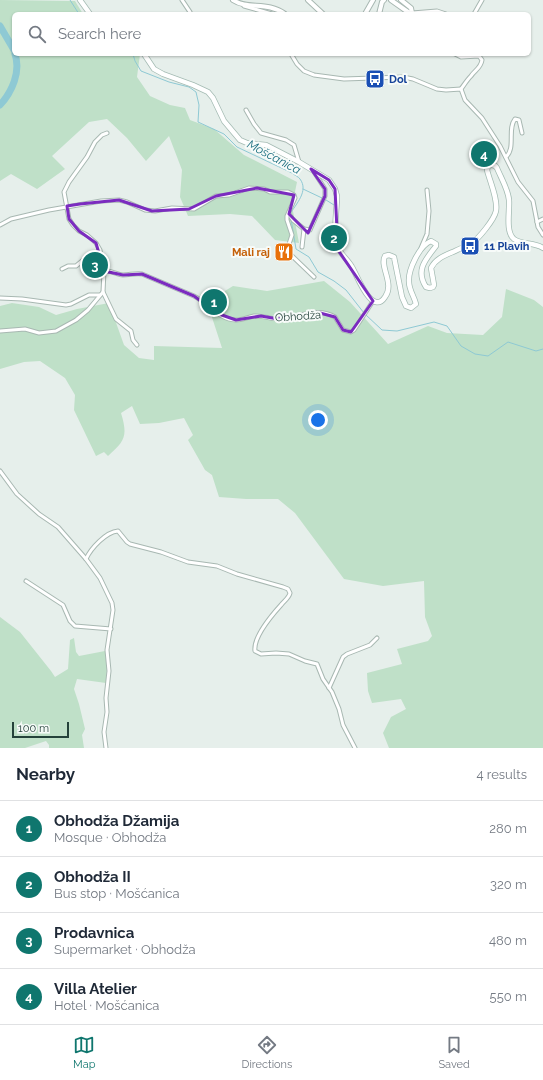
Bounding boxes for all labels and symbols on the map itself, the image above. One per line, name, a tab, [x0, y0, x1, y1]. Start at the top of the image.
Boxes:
bus stop icon: Dol	[364, 68, 386, 90]
place label: Dol	[389, 73, 408, 86]
water label: Mošćanica	[245, 137, 303, 177]
pin: 4	[471, 139, 497, 169]
pin: 2	[321, 223, 347, 253]
bus stop icon: 11 Plavih	[459, 235, 481, 257]
place label: 11 Plavih	[484, 240, 530, 253]
restaurant icon: Mali raj	[273, 241, 295, 263]
place label: Mali raj	[232, 246, 270, 259]
pin: 3	[82, 250, 108, 280]
pin: 1	[201, 287, 227, 317]
street label: Obhodža	[275, 308, 322, 325]
your location	[308, 410, 328, 430]
scale bar	[12, 720, 69, 739]

